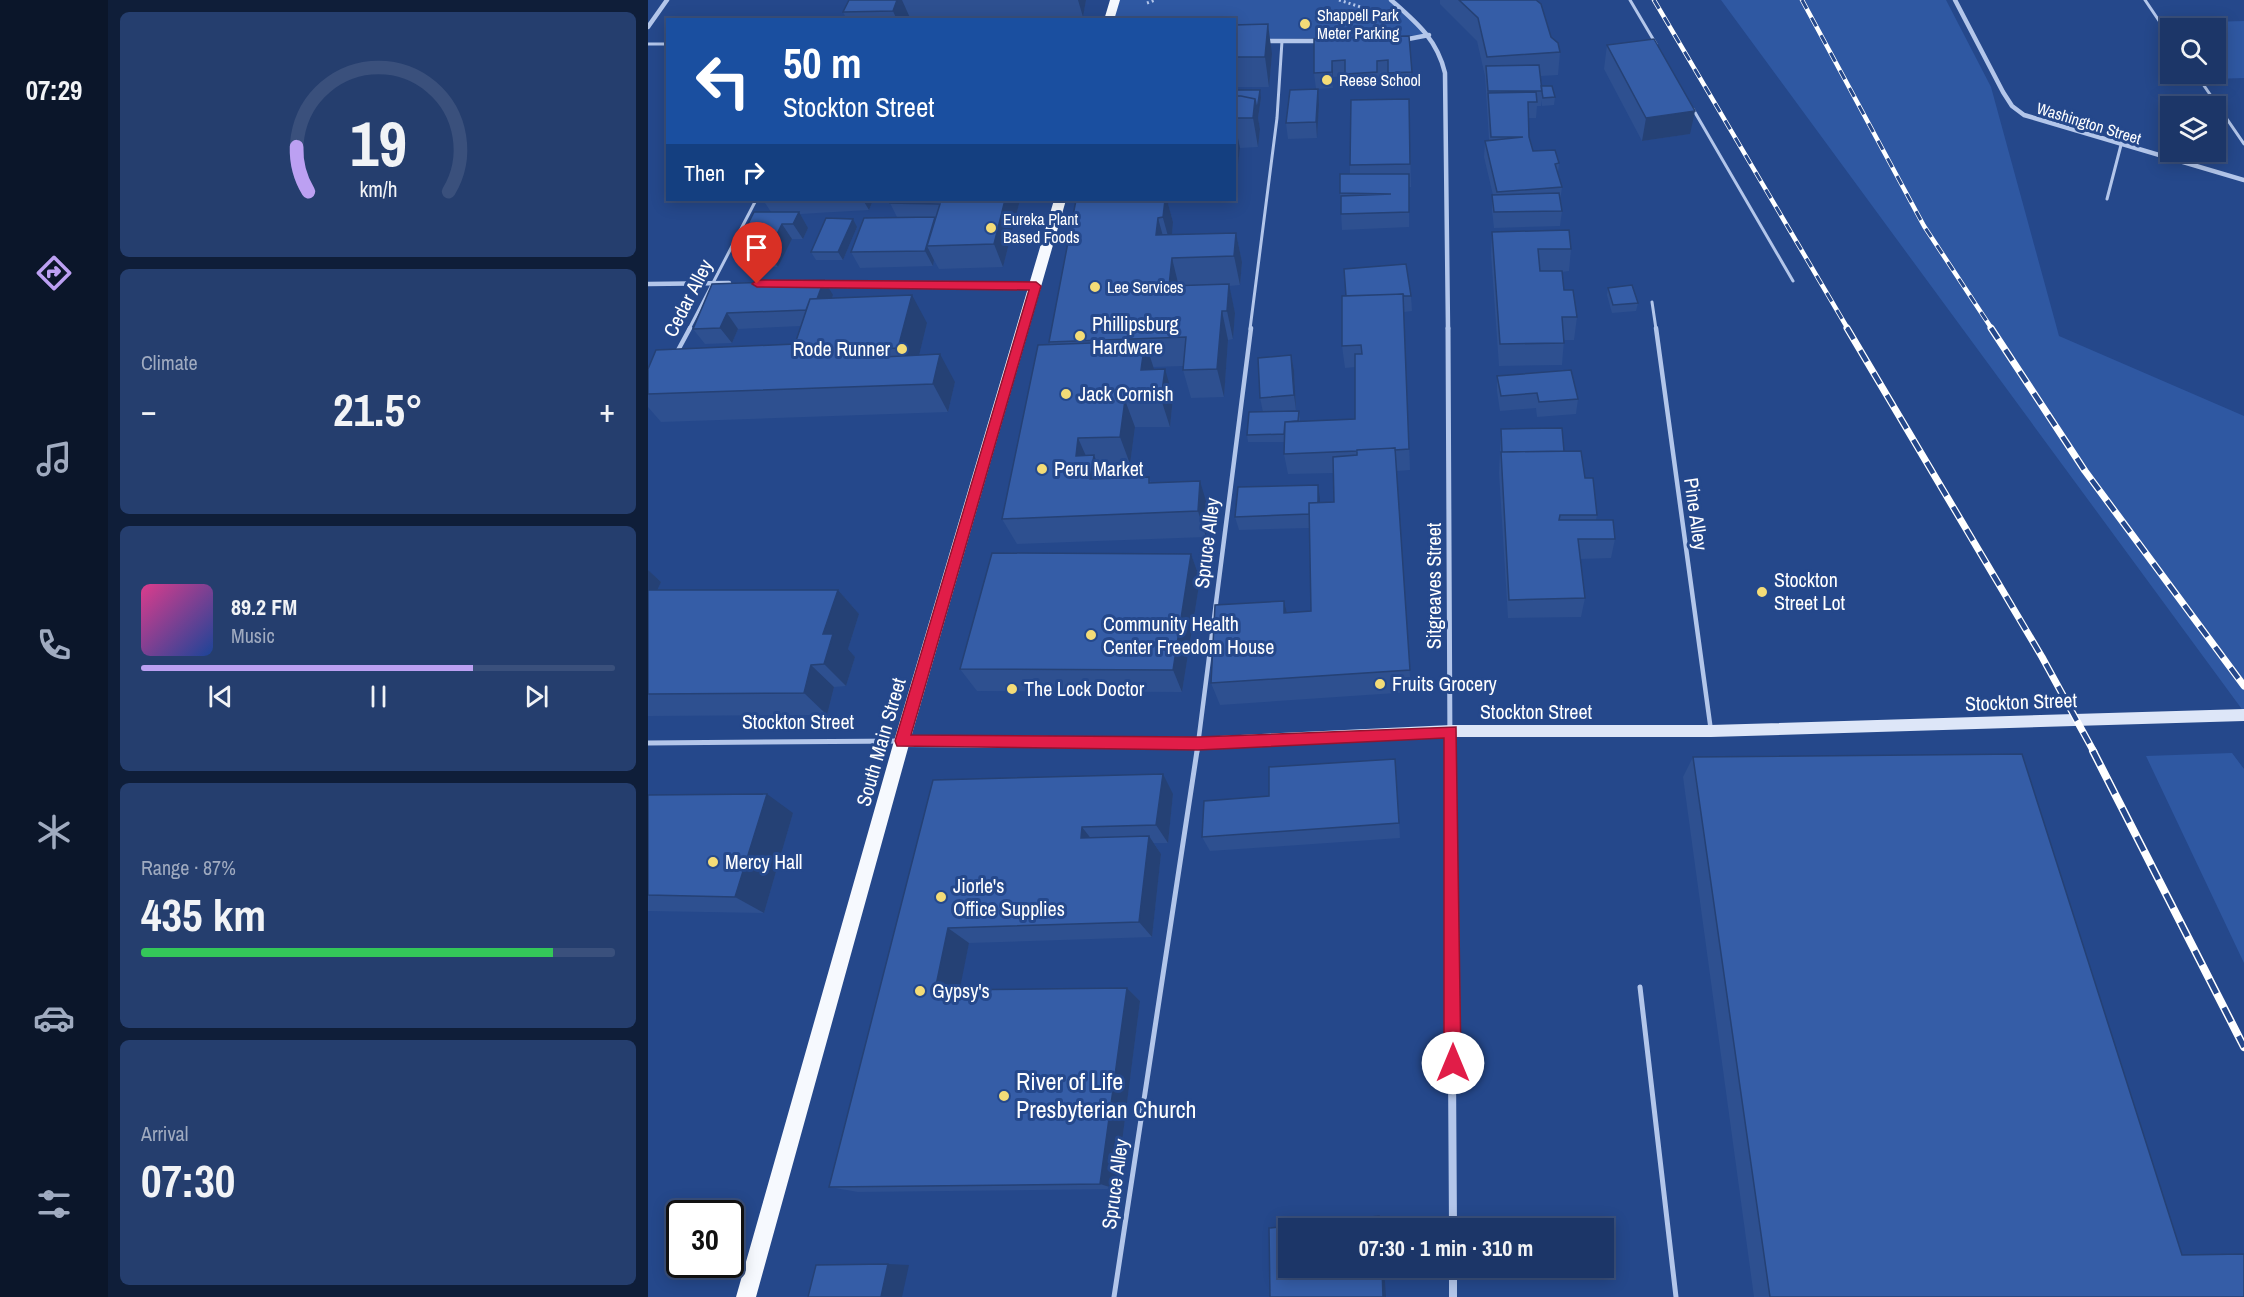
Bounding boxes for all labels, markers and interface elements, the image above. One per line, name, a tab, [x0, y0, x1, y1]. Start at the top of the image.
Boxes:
place label: Shappell Park Meter Parking	[1317, 4, 1400, 44]
marker: Shappell Park Meter Parking	[1298, 17, 1312, 31]
map controls	[2160, 18, 2226, 162]
button: search	[2160, 18, 2226, 84]
text: 50 m	[783, 35, 862, 91]
icon: left	[684, 42, 762, 120]
place label: Reese School	[1339, 69, 1421, 91]
text: 07:29	[26, 72, 82, 108]
marker: Reese School	[1320, 73, 1334, 87]
text: Stockton Street	[783, 89, 934, 125]
button: layers	[2160, 96, 2226, 162]
street label: Washington Street	[2034, 97, 2144, 149]
text: 19	[350, 101, 406, 185]
icon: right	[737, 156, 770, 189]
text: Then	[684, 158, 725, 188]
text: km/h	[359, 175, 397, 204]
place label: Eureka Plant Based Foods	[1003, 208, 1080, 248]
marker: Eureka Plant Based Foods	[984, 221, 998, 235]
pin	[731, 222, 782, 284]
icon: arrive	[740, 231, 773, 264]
icon: directions	[33, 252, 75, 294]
street label: Cedar Alley	[656, 254, 719, 341]
place label: Lee Services	[1107, 276, 1184, 298]
marker: Lee Services	[1088, 280, 1102, 294]
place label: Phillipsburg Hardware	[1092, 310, 1179, 360]
marker: Phillipsburg Hardware	[1073, 329, 1087, 343]
place label: Rode Runner	[792, 335, 891, 362]
marker: Rode Runner	[895, 342, 909, 356]
text: Climate	[141, 349, 198, 376]
text: 21.5°	[333, 379, 423, 440]
place label: Jack Cornish	[1078, 380, 1174, 407]
marker: Jack Cornish	[1059, 387, 1073, 401]
text: −	[141, 388, 157, 432]
text: +	[599, 388, 615, 432]
icon: music	[33, 438, 75, 480]
place label: Peru Market	[1054, 455, 1144, 482]
marker: Peru Market	[1035, 462, 1049, 476]
street label: Pine Alley	[1678, 476, 1715, 553]
street label: Spruce Alley	[1188, 495, 1226, 590]
street label: Sitgreaves Street	[1420, 522, 1447, 649]
place label: Stockton Street Lot	[1774, 566, 1846, 616]
marker: Stockton Street Lot	[1755, 585, 1769, 599]
text: 89.2 FM	[231, 592, 297, 622]
place label: Community Health Center Freedom House	[1103, 610, 1274, 660]
text: Music	[231, 622, 275, 649]
icon: phone	[33, 624, 75, 666]
marker: Community Health Center Freedom House	[1084, 628, 1098, 642]
place label: Fruits Grocery	[1392, 670, 1498, 697]
street label: South Main Street	[849, 674, 912, 809]
place label: The Lock Doctor	[1024, 675, 1145, 702]
marker: Fruits Grocery	[1373, 677, 1387, 691]
icon: previous	[204, 680, 237, 713]
icon: pause	[362, 680, 395, 713]
icon: next	[520, 680, 553, 713]
marker: The Lock Doctor	[1005, 682, 1019, 696]
street label: Stockton Street	[1964, 686, 2078, 717]
street label: Stockton Street	[1480, 698, 1593, 725]
street label: Stockton Street	[742, 708, 855, 735]
icon: climate	[33, 811, 75, 853]
place label: Mercy Hall	[725, 848, 802, 875]
text: Range · 87%	[141, 854, 236, 881]
marker: Mercy Hall	[706, 855, 720, 869]
place label: Jiorle's Office Supplies	[953, 872, 1065, 922]
text: 435 km	[141, 884, 266, 945]
marker: Jiorle's Office Supplies	[934, 890, 948, 904]
place label: Gypsy's	[932, 977, 990, 1004]
marker: Gypsy's	[913, 984, 927, 998]
icon: car	[33, 997, 75, 1039]
position arrow	[1421, 1031, 1485, 1095]
place label: River of Life Presbyterian Church	[1016, 1065, 1196, 1125]
marker: River of Life Presbyterian Church	[997, 1089, 1011, 1103]
text: Arrival	[141, 1120, 188, 1147]
street label: Spruce Alley	[1095, 1136, 1134, 1231]
text: 07:30	[141, 1150, 235, 1211]
icon: filters	[33, 1183, 75, 1225]
speed limit sign: 30	[666, 1200, 744, 1278]
text: 07:30 · 1 min · 310 m	[1359, 1233, 1533, 1263]

